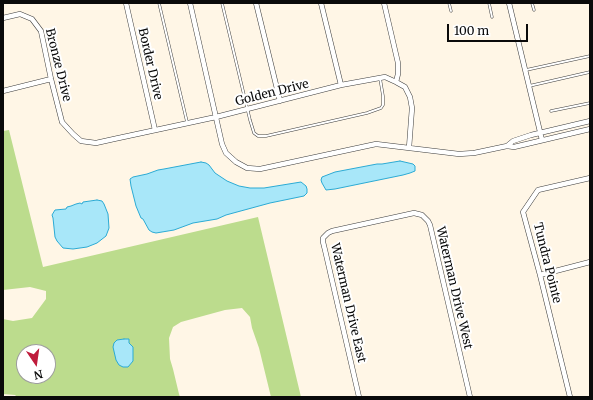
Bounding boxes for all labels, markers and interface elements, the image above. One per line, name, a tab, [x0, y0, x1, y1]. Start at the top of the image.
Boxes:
scale bar	[449, 16, 530, 42]
text: 100 m	[454, 23, 489, 38]
street label: Bronze Drive	[42, 27, 74, 103]
street label: Border Drive	[135, 27, 165, 101]
street label: Golden Drive	[234, 77, 310, 109]
street label: Tundra Pointe	[530, 221, 564, 305]
street label: Waterman Drive West	[433, 225, 475, 351]
street label: Waterman Drive East	[327, 242, 369, 364]
north arrow	[16, 344, 56, 384]
text: N	[33, 367, 44, 383]

